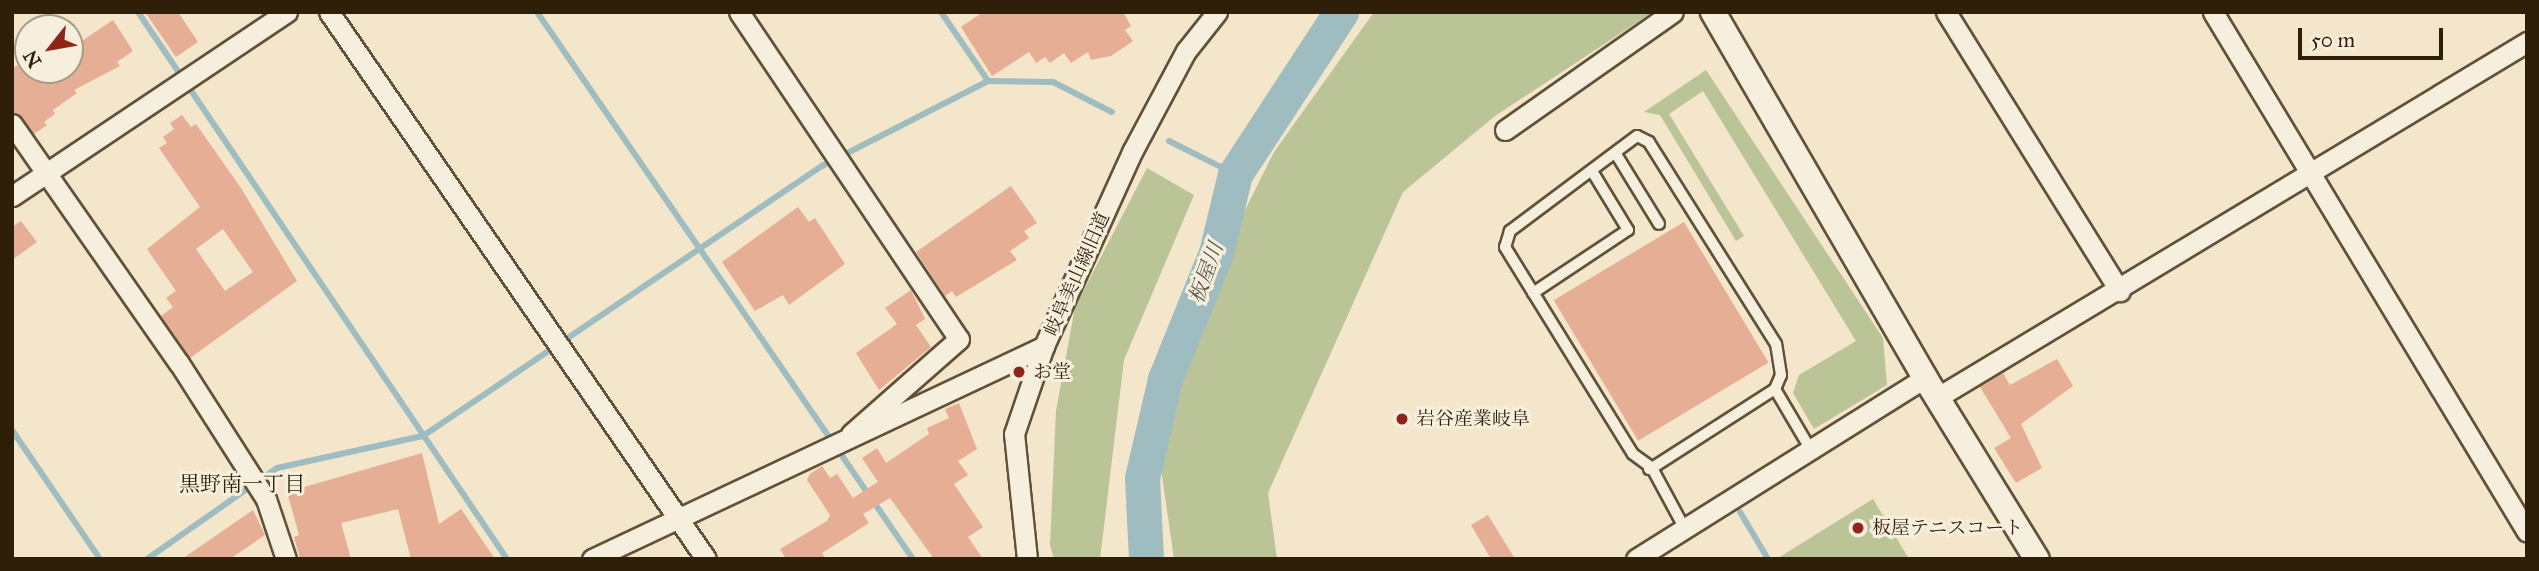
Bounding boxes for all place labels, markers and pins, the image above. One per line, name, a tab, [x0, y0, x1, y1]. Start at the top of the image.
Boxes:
place label: お堂	[1033, 361, 1071, 383]
marker: お堂	[1011, 364, 1027, 380]
place label: 岩谷産業岐阜	[1416, 408, 1530, 430]
marker: 岩谷産業岐阜	[1394, 411, 1410, 427]
place label: 板屋テニスコート	[1872, 517, 2024, 539]
marker: 板屋テニスコート	[1850, 520, 1866, 536]

